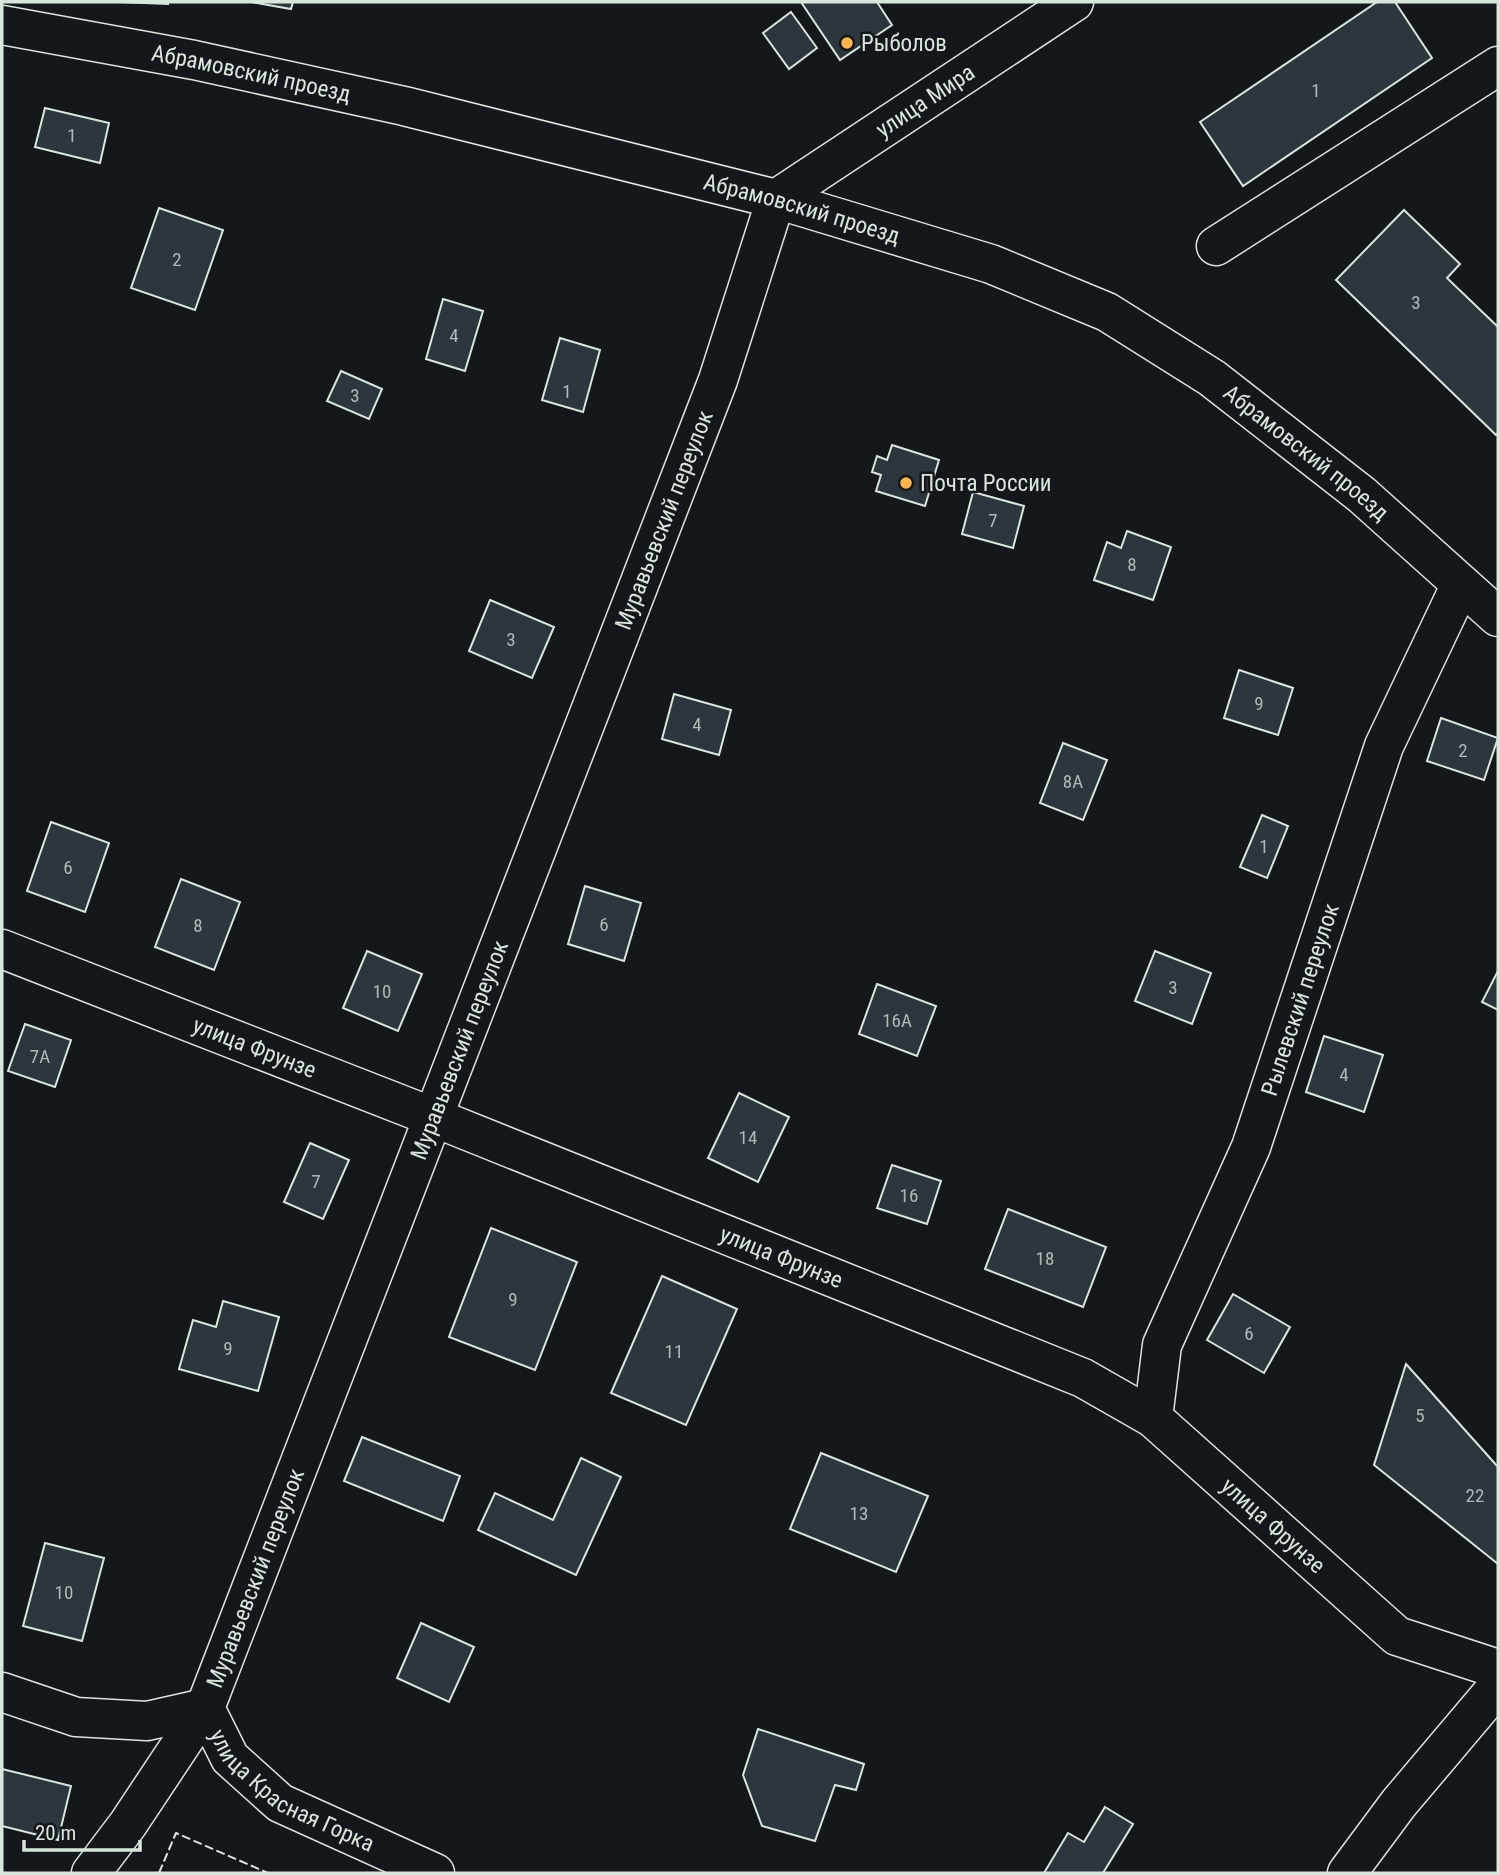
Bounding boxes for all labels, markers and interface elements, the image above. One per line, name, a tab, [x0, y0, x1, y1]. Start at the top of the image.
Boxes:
place label: Рыболов	[861, 30, 947, 57]
marker: Рыболов	[839, 35, 855, 51]
street label: Абрамовский проезд	[150, 40, 353, 108]
street label: улица Мира	[871, 59, 980, 143]
house number: 1	[1311, 79, 1321, 102]
house number: 1	[67, 124, 77, 147]
street label: Абрамовский проезд	[701, 168, 903, 250]
house number: 2	[172, 248, 182, 271]
house number: 3	[1411, 291, 1421, 314]
house number: 4	[449, 324, 459, 347]
street label: Абрамовский проезд	[1218, 379, 1394, 526]
house number: 1	[562, 380, 572, 403]
house number: 3	[350, 384, 360, 407]
street label: Муравьевский переулок	[610, 407, 719, 634]
place label: Почта России	[920, 470, 1052, 497]
marker: Почта России	[898, 475, 914, 491]
house number: 7	[988, 509, 998, 532]
house number: 8	[1127, 553, 1137, 576]
house number: 3	[506, 628, 516, 651]
house number: 9	[1254, 692, 1264, 715]
house number: 4	[692, 713, 702, 736]
house number: 2	[1458, 739, 1468, 762]
house number: 8А	[1063, 770, 1083, 793]
house number: 1	[1259, 835, 1269, 858]
house number: 6	[63, 856, 73, 879]
street label: Рылевский переулок	[1256, 900, 1345, 1099]
house number: 6	[599, 913, 609, 936]
house number: 8	[193, 914, 203, 937]
street label: Муравьевский переулок	[405, 937, 514, 1164]
house number: 3	[1168, 976, 1178, 999]
house number: 10	[373, 980, 391, 1003]
house number: 16А	[882, 1009, 912, 1032]
street label: улица Фрунзе	[189, 1012, 320, 1084]
house number: 7А	[30, 1045, 50, 1068]
house number: 4	[1339, 1063, 1349, 1086]
house number: 14	[739, 1126, 757, 1149]
house number: 7	[311, 1170, 321, 1193]
house number: 16	[900, 1184, 918, 1207]
street label: улица Фрунзе	[716, 1221, 847, 1294]
house number: 18	[1036, 1247, 1054, 1270]
house number: 9	[508, 1288, 518, 1311]
house number: 6	[1244, 1322, 1254, 1345]
house number: 9	[223, 1337, 233, 1360]
house number: 11	[665, 1340, 683, 1363]
house number: 5	[1415, 1404, 1425, 1427]
street label: Муравьевский переулок	[201, 1465, 310, 1692]
street label: улица Фрунзе	[1215, 1472, 1331, 1579]
house number: 22	[1466, 1484, 1484, 1507]
house number: 13	[850, 1502, 868, 1525]
house number: 10	[55, 1581, 73, 1604]
street label: улица Красная Горка	[204, 1725, 378, 1858]
scale bar	[24, 1808, 140, 1852]
text: 20 m	[35, 1821, 76, 1845]

